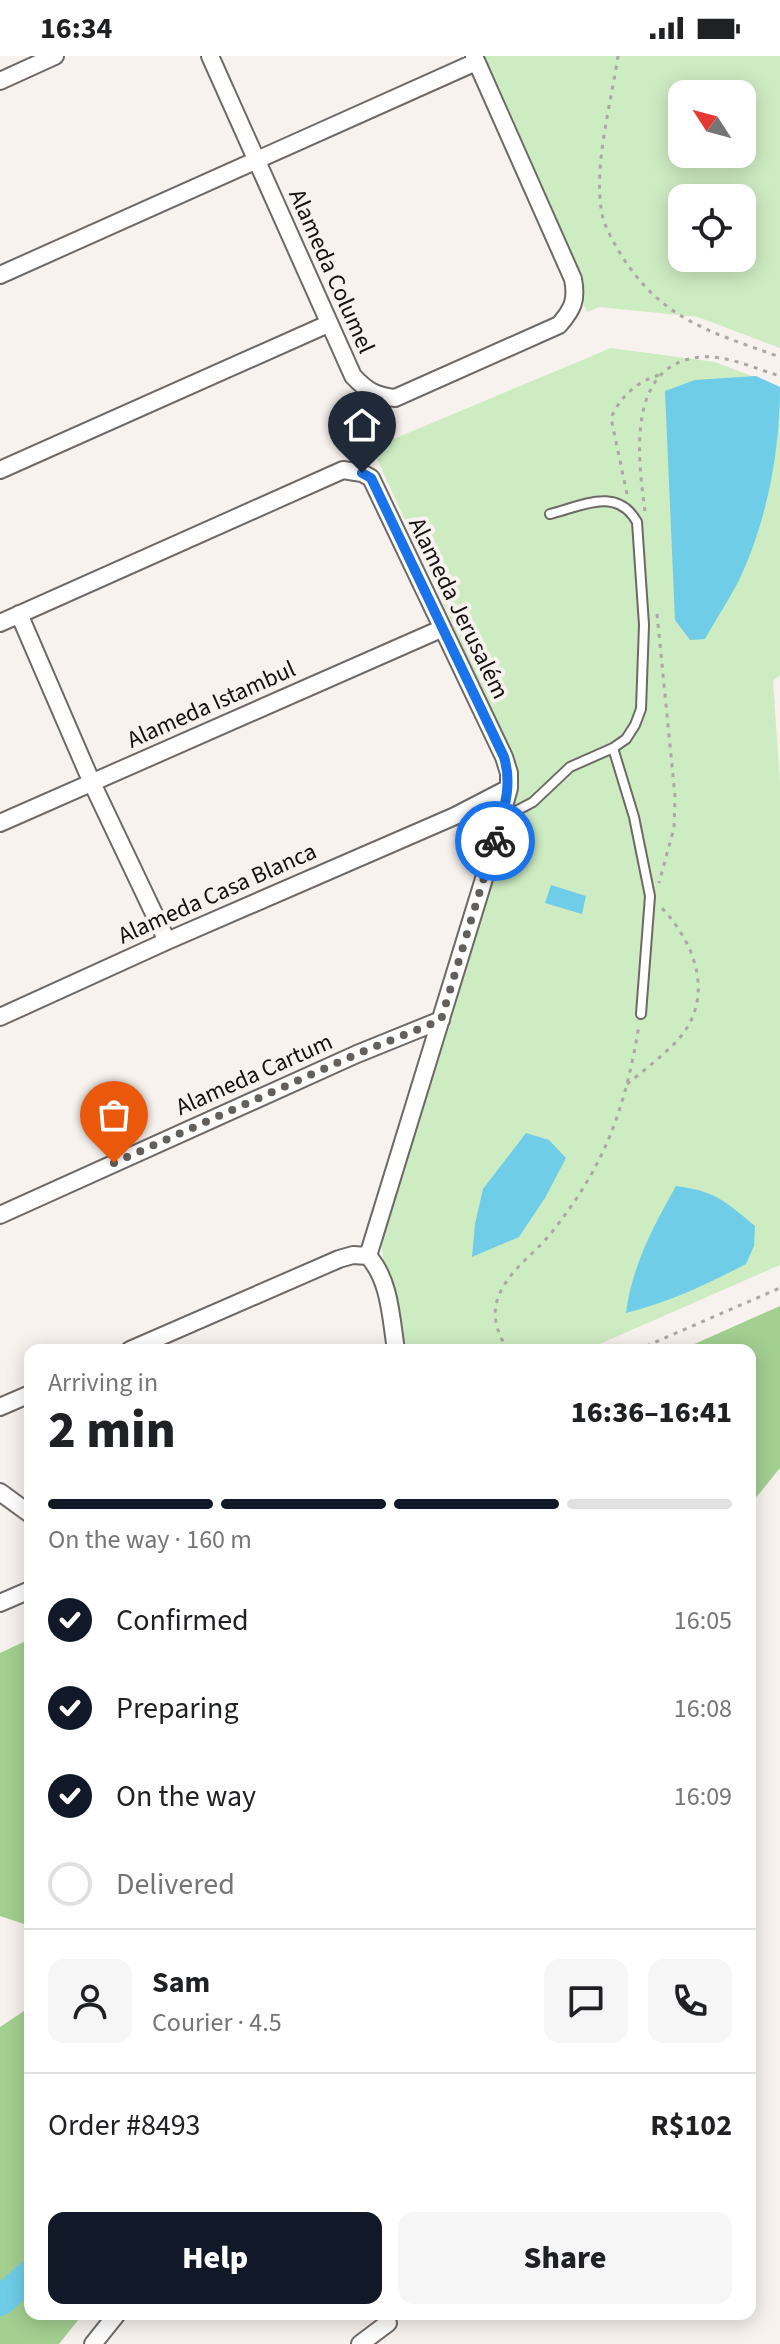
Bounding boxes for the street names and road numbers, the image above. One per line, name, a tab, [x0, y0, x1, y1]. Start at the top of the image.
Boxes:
street label: Alameda Columel	[280, 183, 384, 359]
street label: Alameda Jerusalém	[399, 512, 518, 705]
street label: Alameda Istambul	[121, 652, 301, 757]
street label: Alameda Casa Blanca	[112, 834, 322, 953]
street label: Alameda Cartum	[170, 1024, 338, 1125]

